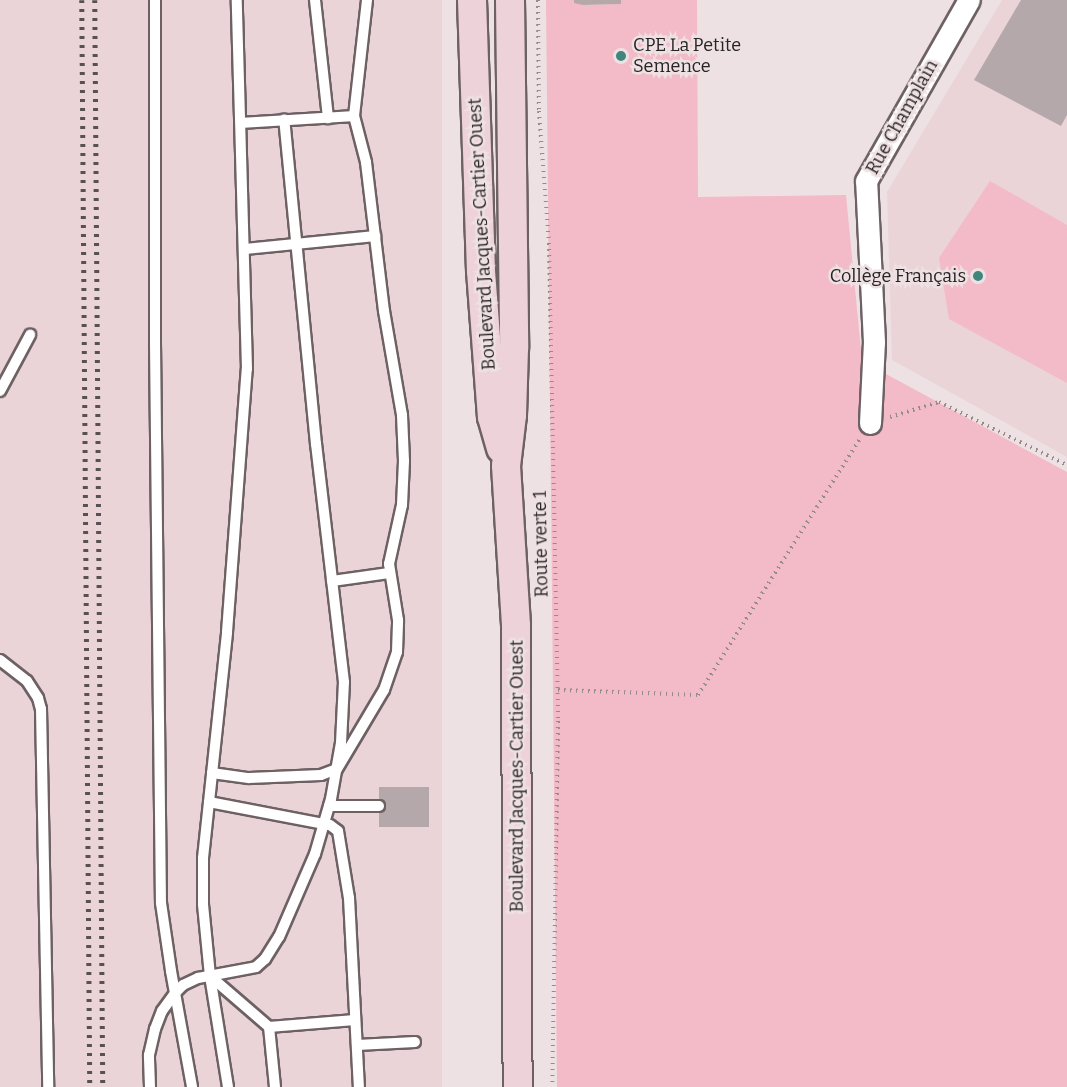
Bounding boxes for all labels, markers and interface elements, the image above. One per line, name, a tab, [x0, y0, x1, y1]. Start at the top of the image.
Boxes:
place label: CPE La Petite Semence	[633, 35, 741, 78]
marker: CPE La Petite Semence	[614, 49, 628, 63]
street label: Rue Champlain	[862, 56, 942, 178]
street label: Boulevard Jacques-Cartier Ouest	[464, 97, 500, 371]
place label: Collège Français	[830, 265, 966, 287]
marker: Collège Français	[971, 269, 985, 283]
street label: Route verte 1	[529, 490, 553, 598]
street label: Boulevard Jacques-Cartier Ouest	[506, 640, 528, 912]

